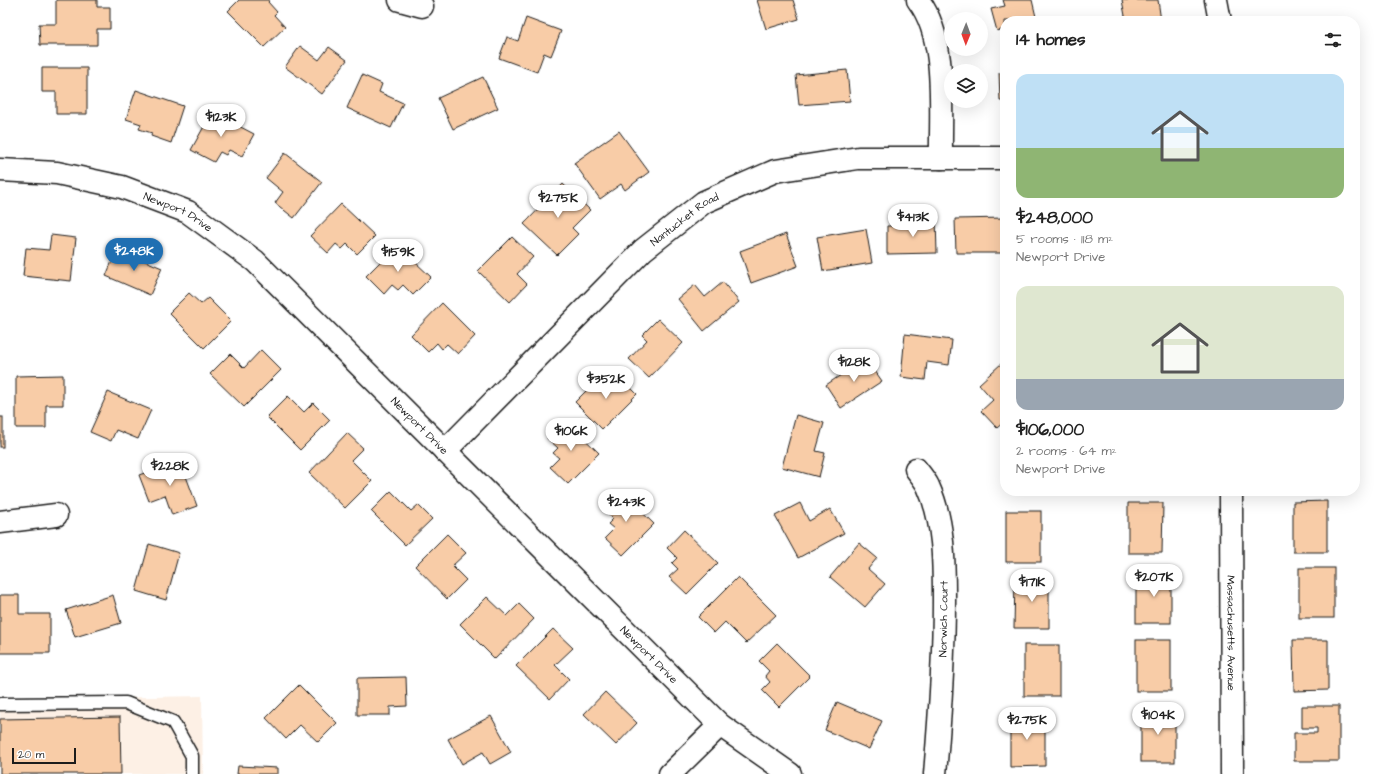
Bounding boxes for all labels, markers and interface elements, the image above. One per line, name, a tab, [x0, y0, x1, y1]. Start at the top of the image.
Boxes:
north arrow	[944, 12, 988, 56]
map controls	[944, 12, 988, 108]
text: 14 homes	[1016, 28, 1086, 52]
icon: filters	[1322, 29, 1344, 51]
button: layers	[944, 64, 988, 108]
icon: home	[1144, 100, 1216, 172]
pin: $123K	[193, 104, 249, 138]
text: $123K	[206, 108, 236, 126]
pin: $275K	[530, 185, 586, 219]
street label: Newport Drive	[141, 189, 215, 235]
text: $275K	[538, 189, 578, 207]
street label: Nantucket Road	[647, 189, 721, 250]
pin: $413K	[885, 204, 941, 238]
text: $248,000	[1016, 206, 1093, 230]
text: $413K	[897, 208, 929, 226]
text: 5 rooms · 118 m²	[1016, 230, 1113, 248]
pin: $248K	[106, 238, 162, 272]
pin: $159K	[370, 239, 426, 273]
text: $248K	[114, 242, 154, 260]
text: $159K	[381, 243, 415, 261]
text: Newport Drive	[1016, 248, 1105, 266]
icon: home	[1144, 312, 1216, 384]
pin: $128K	[826, 349, 882, 383]
text: $128K	[838, 353, 870, 371]
pin: $352K	[578, 366, 634, 400]
text: $352K	[587, 370, 625, 388]
street label: Newport Drive	[387, 394, 452, 458]
pin: $106K	[543, 418, 599, 452]
text: $106,000	[1016, 418, 1084, 442]
text: $106K	[554, 422, 588, 440]
text: 2 rooms · 64 m²	[1016, 442, 1117, 460]
pin: $228K	[142, 453, 198, 487]
text: $228K	[151, 457, 189, 475]
text: Newport Drive	[1016, 460, 1105, 478]
pin: $243K	[598, 489, 654, 523]
text: $243K	[607, 493, 645, 511]
pin: $207K	[1126, 564, 1182, 598]
text: $207K	[1135, 568, 1173, 586]
pin: $171K	[1004, 569, 1060, 603]
text: $171K	[1019, 573, 1045, 591]
street label: Massachusetts Avenue	[1223, 575, 1239, 691]
street label: Norwich Court	[935, 580, 952, 657]
street label: Newport Drive	[617, 623, 681, 687]
pin: $104K	[1130, 702, 1186, 736]
text: $104K	[1141, 706, 1175, 724]
pin: $275K	[999, 707, 1055, 741]
text: $275K	[1007, 711, 1047, 729]
scale bar	[12, 746, 76, 765]
text: 20 m	[18, 747, 44, 762]

